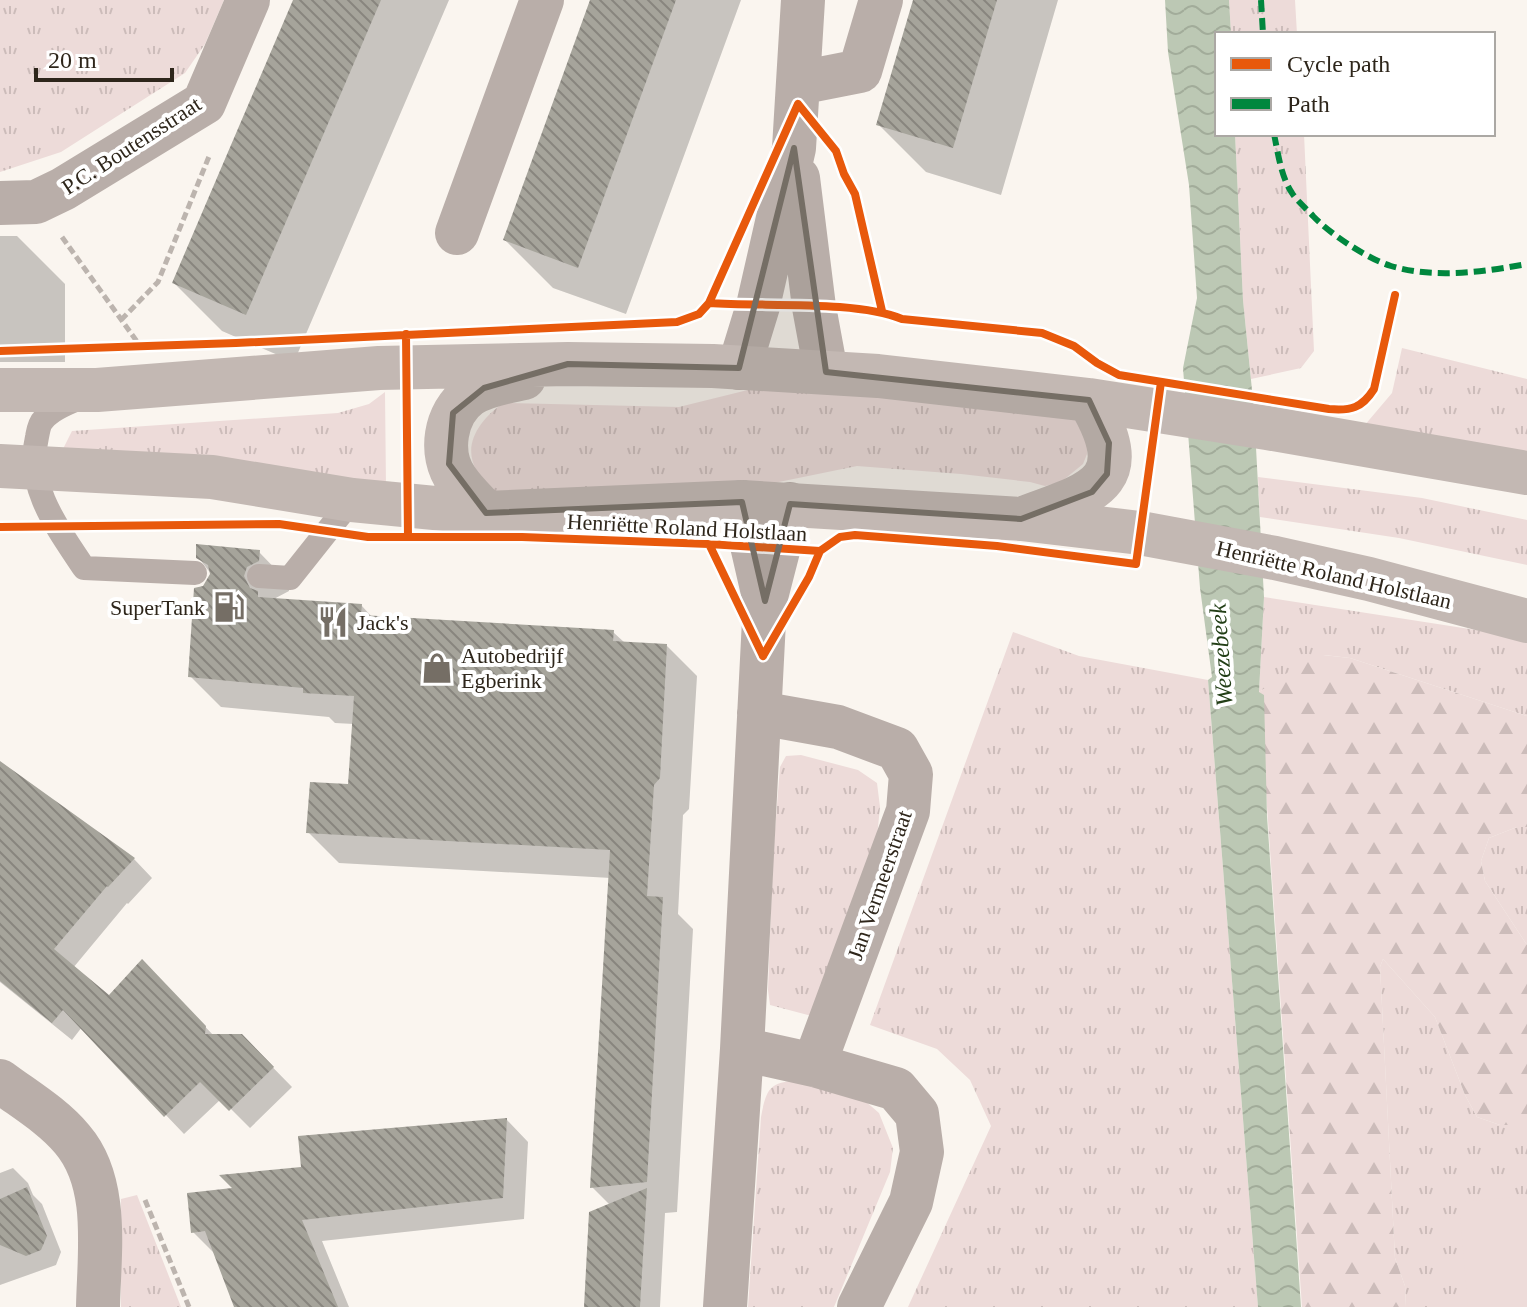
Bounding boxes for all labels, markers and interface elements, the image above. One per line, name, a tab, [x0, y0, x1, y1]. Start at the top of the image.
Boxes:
scale bar	[36, 32, 172, 82]
legend	[1215, 32, 1495, 136]
text: 20 m	[48, 47, 97, 73]
text: Cycle path	[1287, 51, 1390, 77]
street label: P.C. Boutensstraat	[57, 91, 205, 200]
text: Path	[1287, 91, 1330, 117]
street label: Henriëtte Roland Holstlaan	[566, 509, 808, 546]
street label: Henriëtte Roland Holstlaan	[1214, 535, 1454, 614]
fuel station icon: SuperTank	[212, 590, 246, 624]
place label: SuperTank	[110, 595, 205, 620]
water label: Weezebeek	[1204, 602, 1238, 707]
restaurant icon: Jack's	[316, 605, 350, 639]
place label: Jack's	[357, 610, 409, 635]
place label: Autobedrijf Egberink	[461, 643, 564, 693]
shop icon: Autobedrijf Egberink	[420, 651, 454, 685]
street label: Jan Vermeerstraat	[842, 807, 917, 963]

